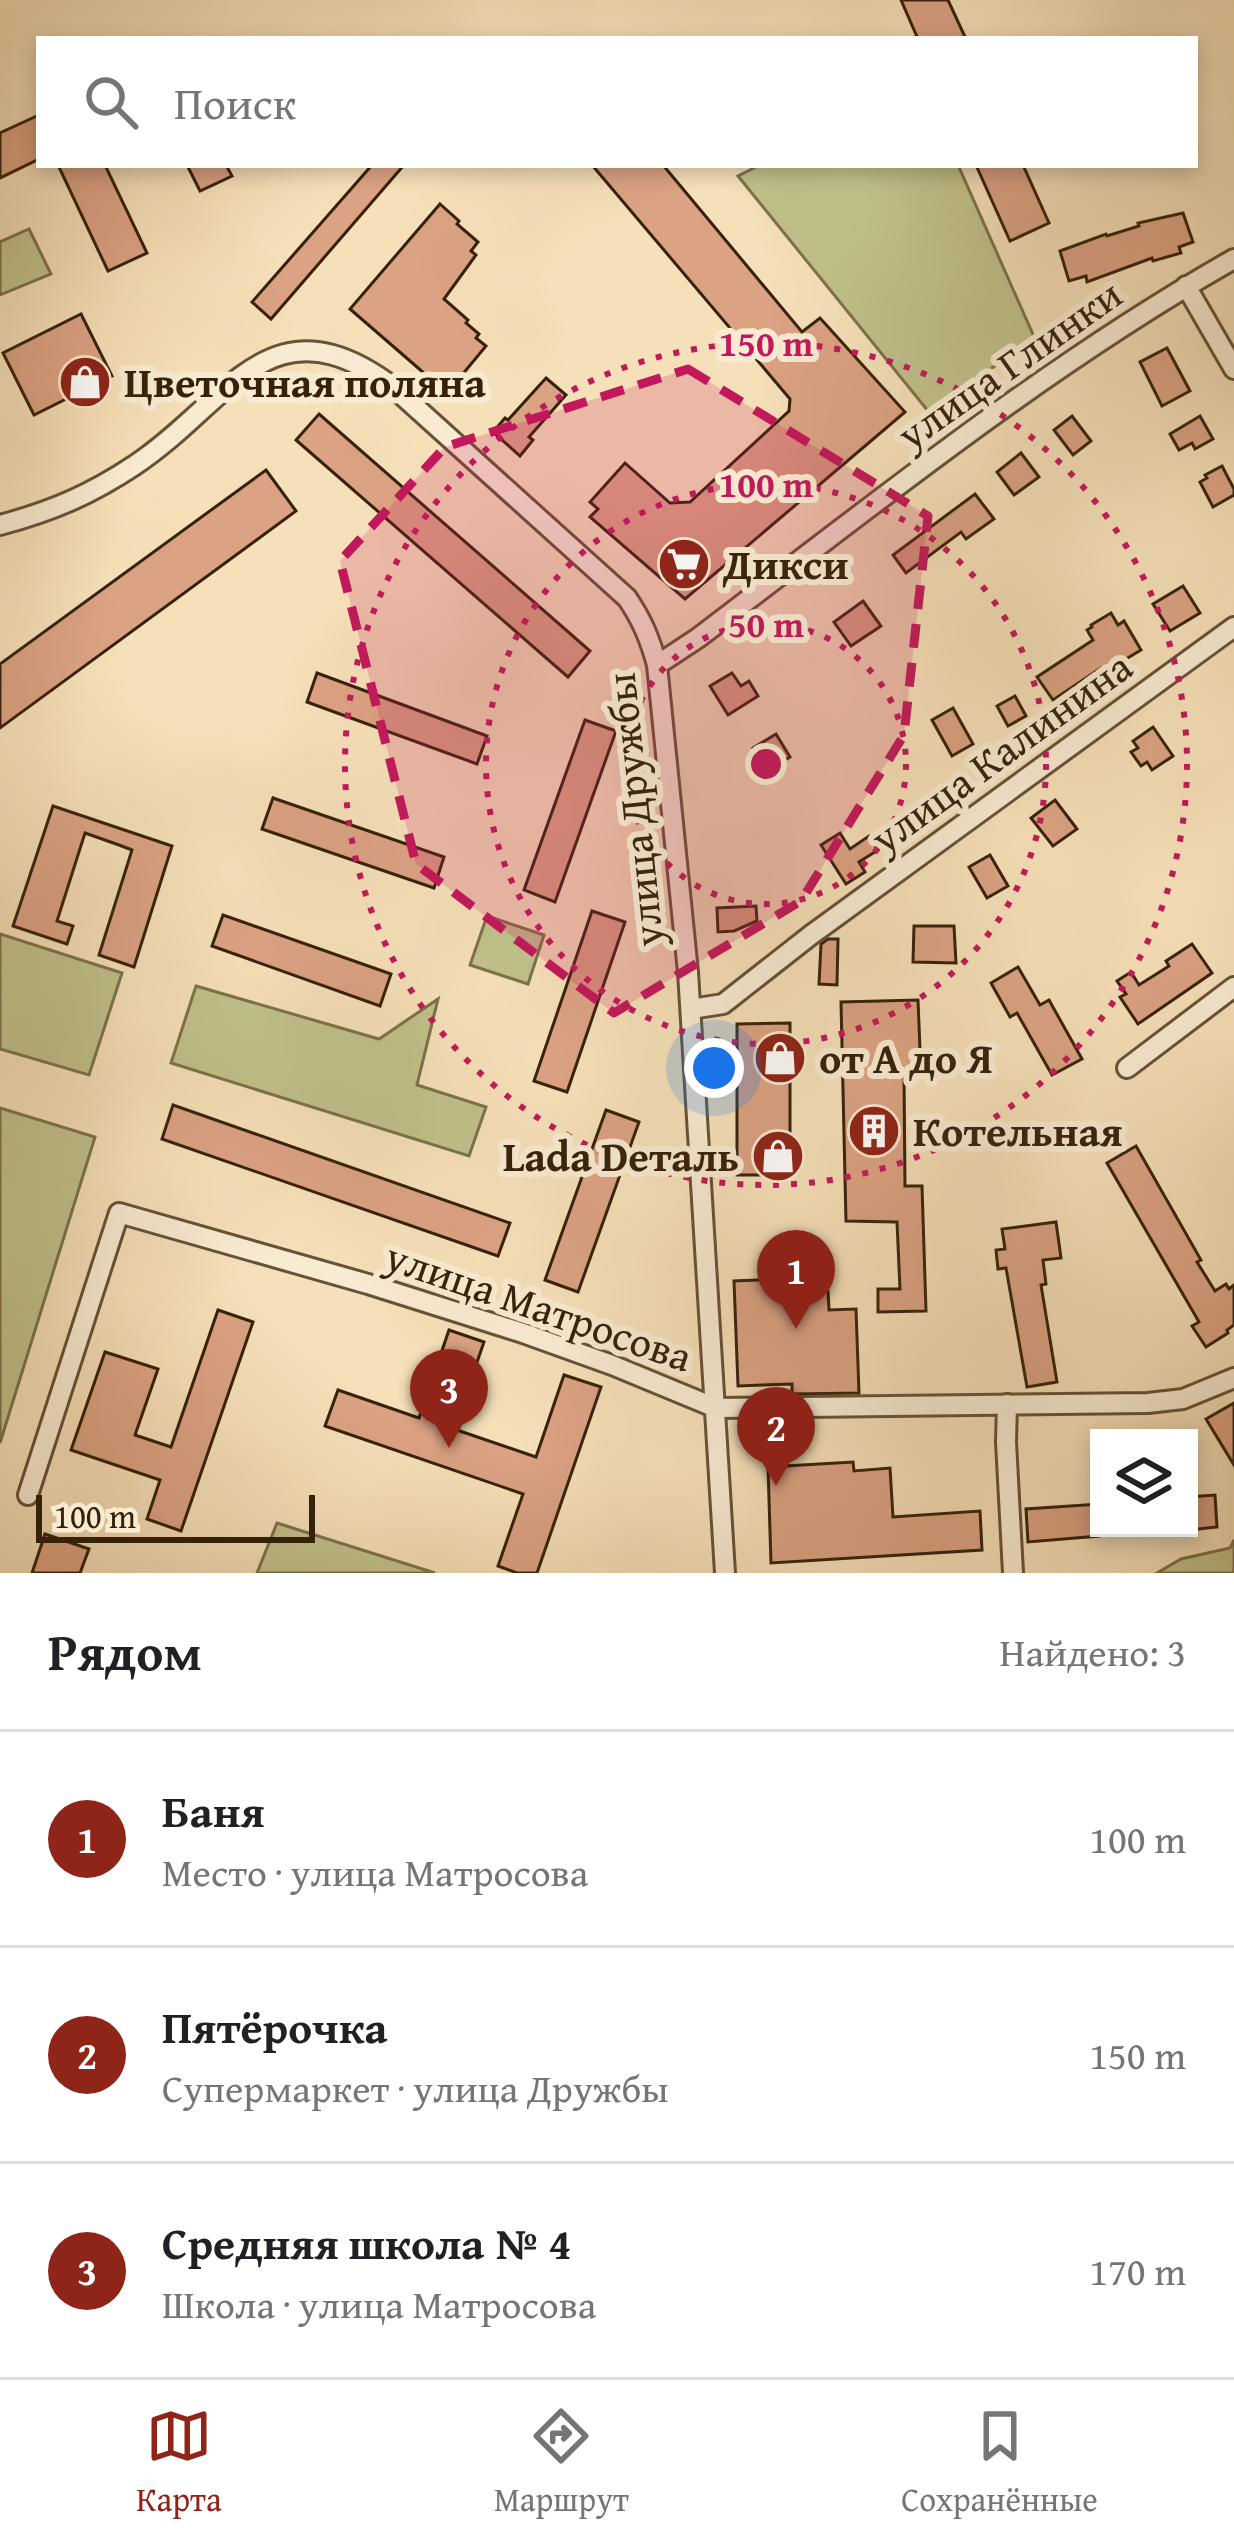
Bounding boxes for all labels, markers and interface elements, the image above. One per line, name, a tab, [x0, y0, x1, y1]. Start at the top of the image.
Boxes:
search box	[36, 36, 1198, 168]
icon: search	[78, 69, 144, 135]
text: Поиск	[174, 70, 296, 135]
street label: улица Глинки	[883, 263, 1134, 464]
text: 150 m	[719, 316, 814, 369]
place label: Цветочная поляна	[124, 351, 486, 412]
shop icon: Цветочная поляна	[57, 354, 113, 410]
text: 100 m	[719, 457, 814, 510]
place label: Дикси	[722, 533, 849, 594]
supermarket icon: Дикси	[656, 536, 712, 592]
text: 50 m	[728, 597, 804, 650]
street label: улица Калинина	[856, 636, 1144, 868]
street label: улица Дружбы	[589, 670, 678, 951]
centre of rings	[745, 743, 787, 785]
place label: от А до Я	[819, 1027, 993, 1088]
shop icon: от А до Я	[752, 1030, 808, 1086]
your location	[684, 1038, 744, 1098]
place label: Котельная	[913, 1100, 1122, 1161]
building icon: Котельная	[846, 1103, 902, 1159]
place label: Lada Dеталь	[503, 1125, 739, 1186]
shop icon: Lada Dеталь	[750, 1128, 806, 1184]
street label: улица Матросова	[377, 1224, 701, 1387]
pin: 1	[757, 1230, 835, 1329]
pin: 3	[410, 1349, 488, 1448]
pin: 2	[737, 1387, 815, 1486]
map controls	[1090, 1429, 1198, 1537]
button: layers	[1090, 1429, 1198, 1537]
scale bar	[36, 1489, 315, 1542]
text: 100 m	[54, 1492, 136, 1540]
text: Рядом	[48, 1614, 202, 1689]
text: Найдено: 3	[999, 1623, 1186, 1680]
text: Баня	[162, 1778, 265, 1843]
text: 1	[77, 1810, 97, 1867]
text: 100 m	[1089, 1810, 1186, 1867]
text: Место · улица Матросова	[162, 1843, 588, 1900]
text: Пятёрочка	[162, 1994, 388, 2059]
text: 2	[77, 2026, 97, 2083]
text: 150 m	[1089, 2026, 1186, 2083]
text: Супермаркет · улица Дружбы	[162, 2059, 669, 2116]
text: Средняя школа № 4	[162, 2210, 572, 2275]
text: 3	[77, 2242, 97, 2299]
text: 170 m	[1089, 2242, 1186, 2299]
text: Школа · улица Матросова	[162, 2275, 596, 2332]
tab: Карта	[136, 2403, 222, 2523]
tab: Маршрут	[494, 2403, 629, 2523]
tab: Сохранённые	[901, 2403, 1098, 2523]

